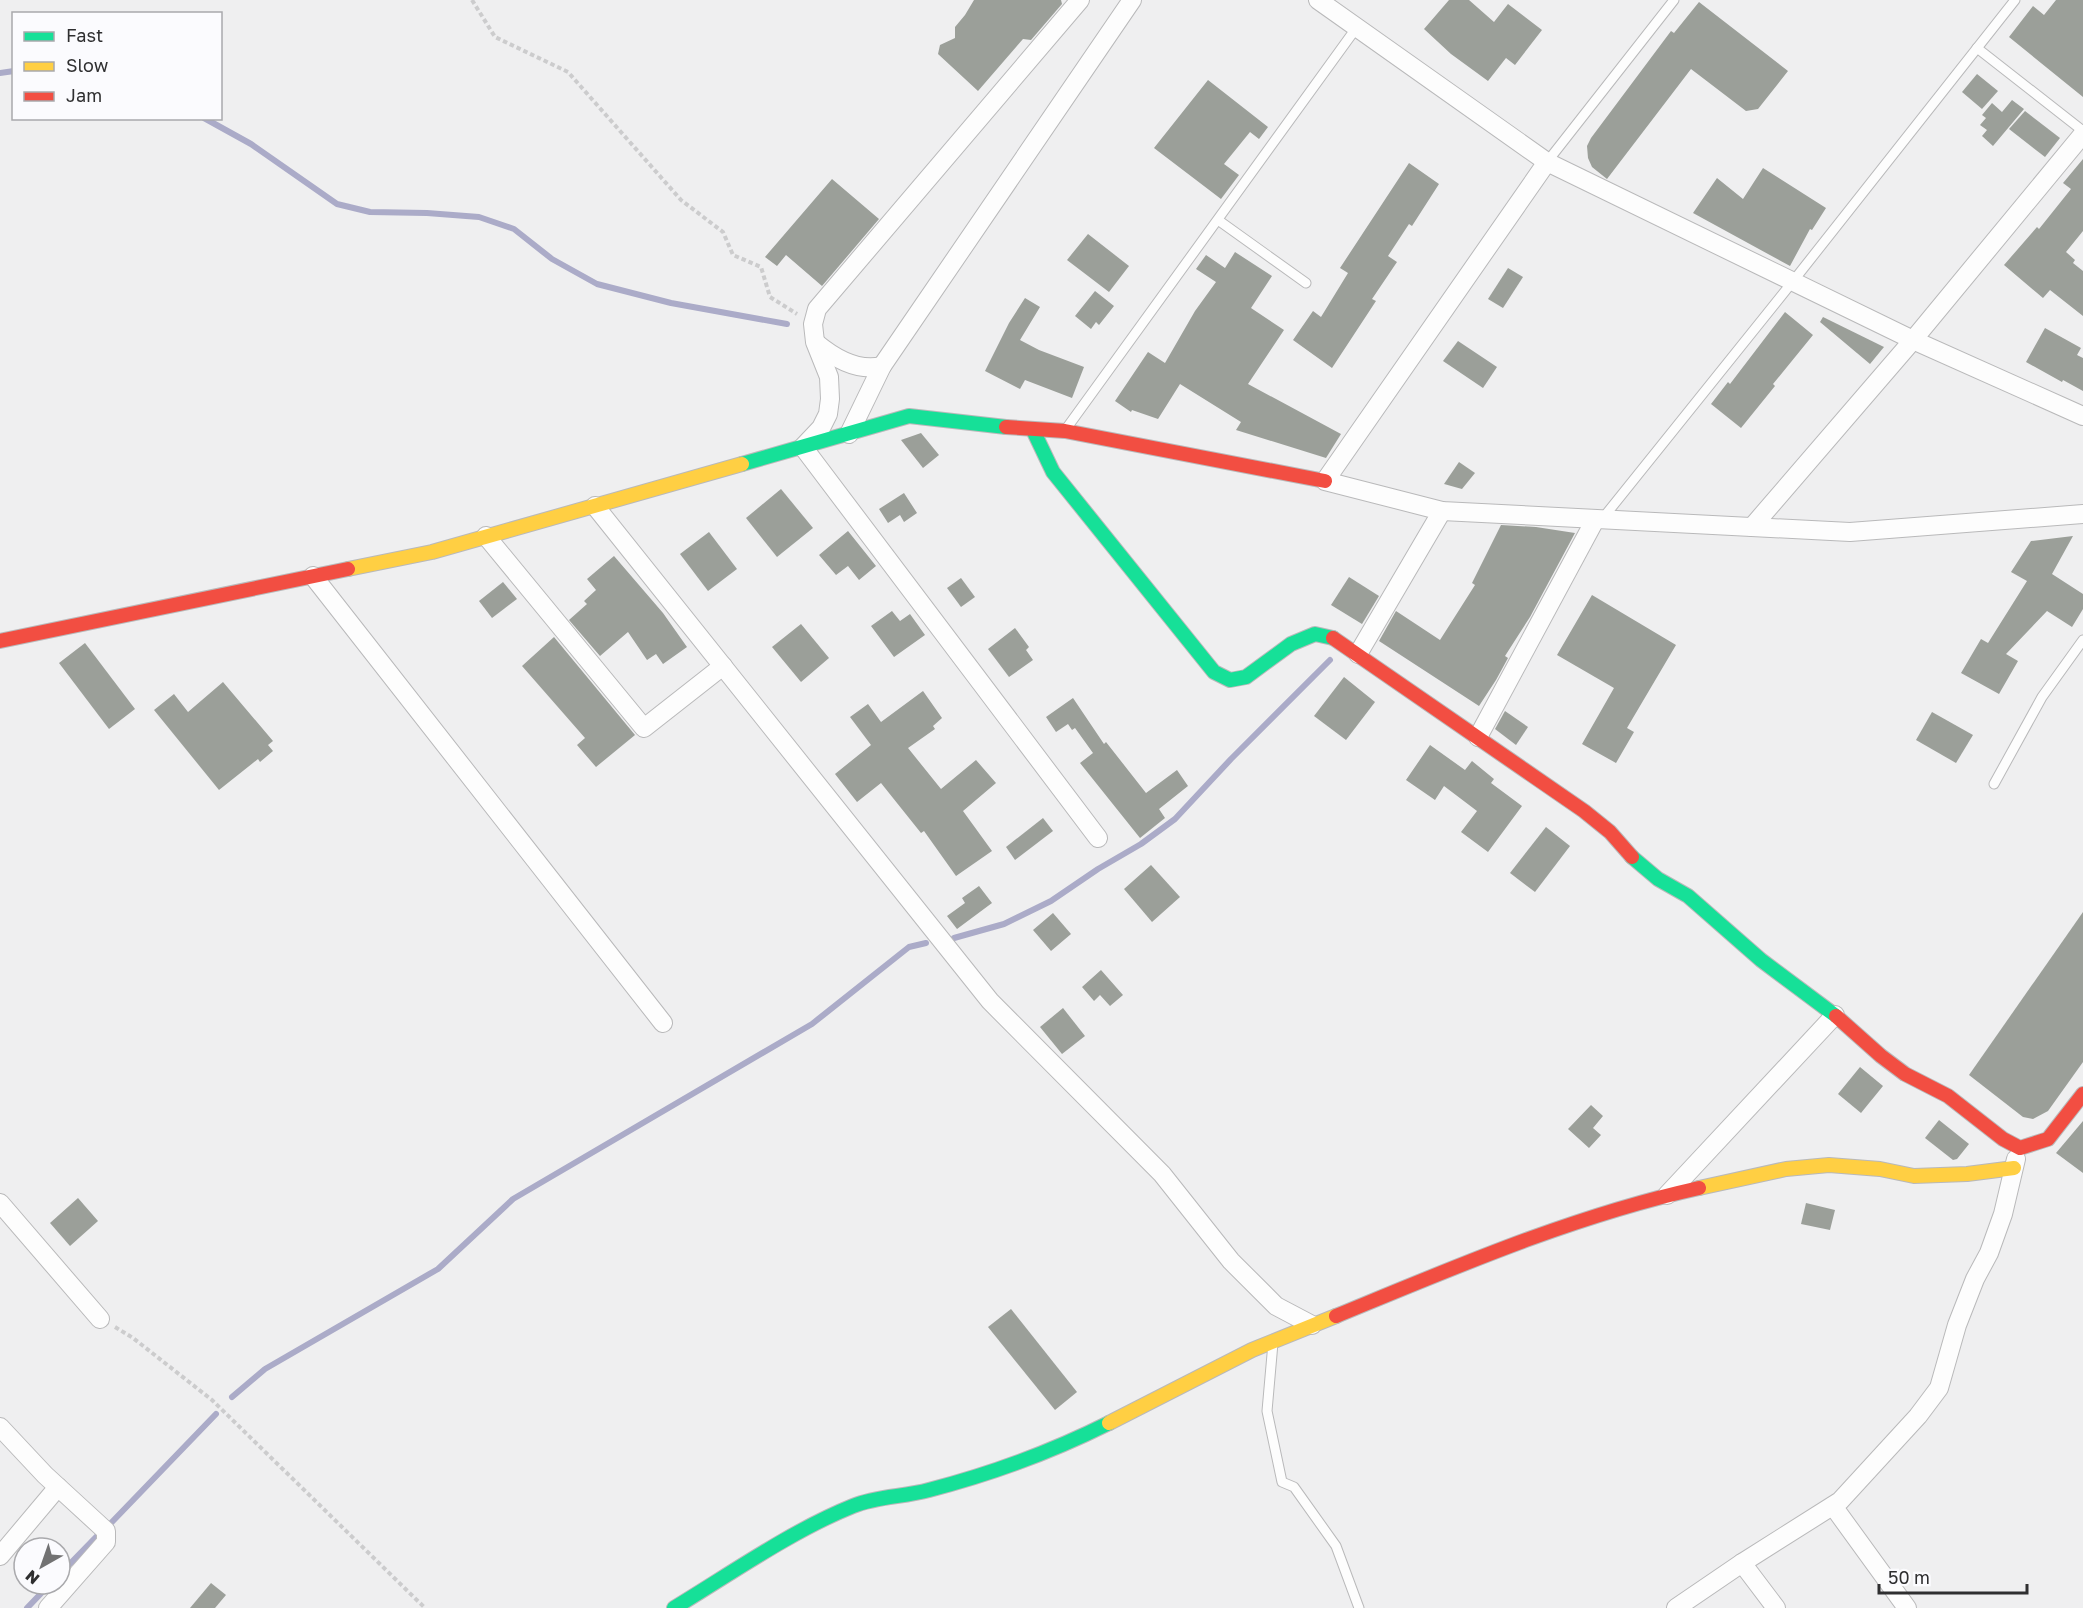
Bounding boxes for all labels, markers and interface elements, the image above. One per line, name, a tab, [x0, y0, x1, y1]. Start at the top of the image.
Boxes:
legend	[12, 12, 222, 120]
text: Fast	[66, 24, 103, 46]
text: Slow	[66, 54, 109, 76]
text: Jam	[66, 84, 102, 106]
north arrow	[12, 1536, 72, 1596]
scale bar	[1879, 1557, 2028, 1595]
text: N	[21, 1566, 43, 1589]
text: 50 m	[1888, 1566, 1930, 1588]

